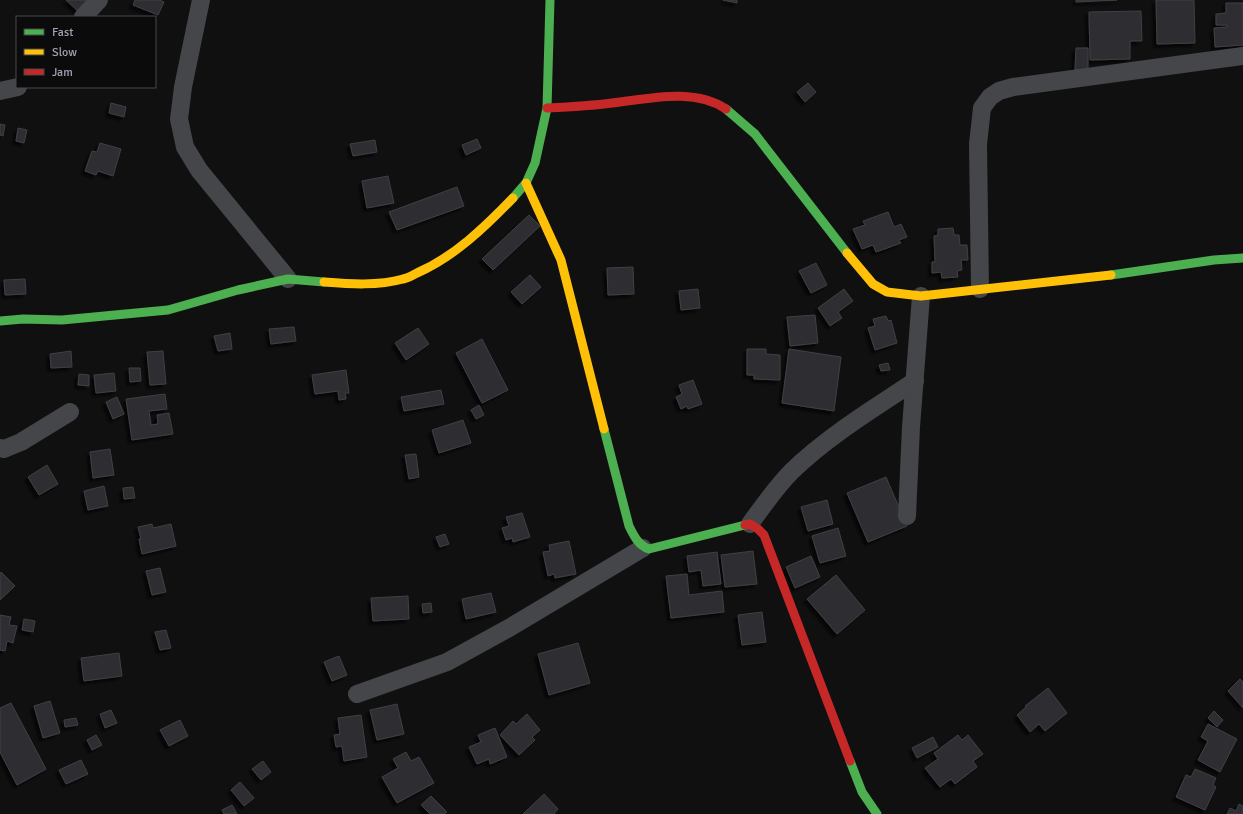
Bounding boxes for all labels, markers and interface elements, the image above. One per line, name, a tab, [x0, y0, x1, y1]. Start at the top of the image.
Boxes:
legend	[16, 16, 156, 88]
text: Fast	[52, 25, 73, 40]
text: Slow	[52, 45, 77, 60]
text: Jam	[52, 65, 73, 80]

